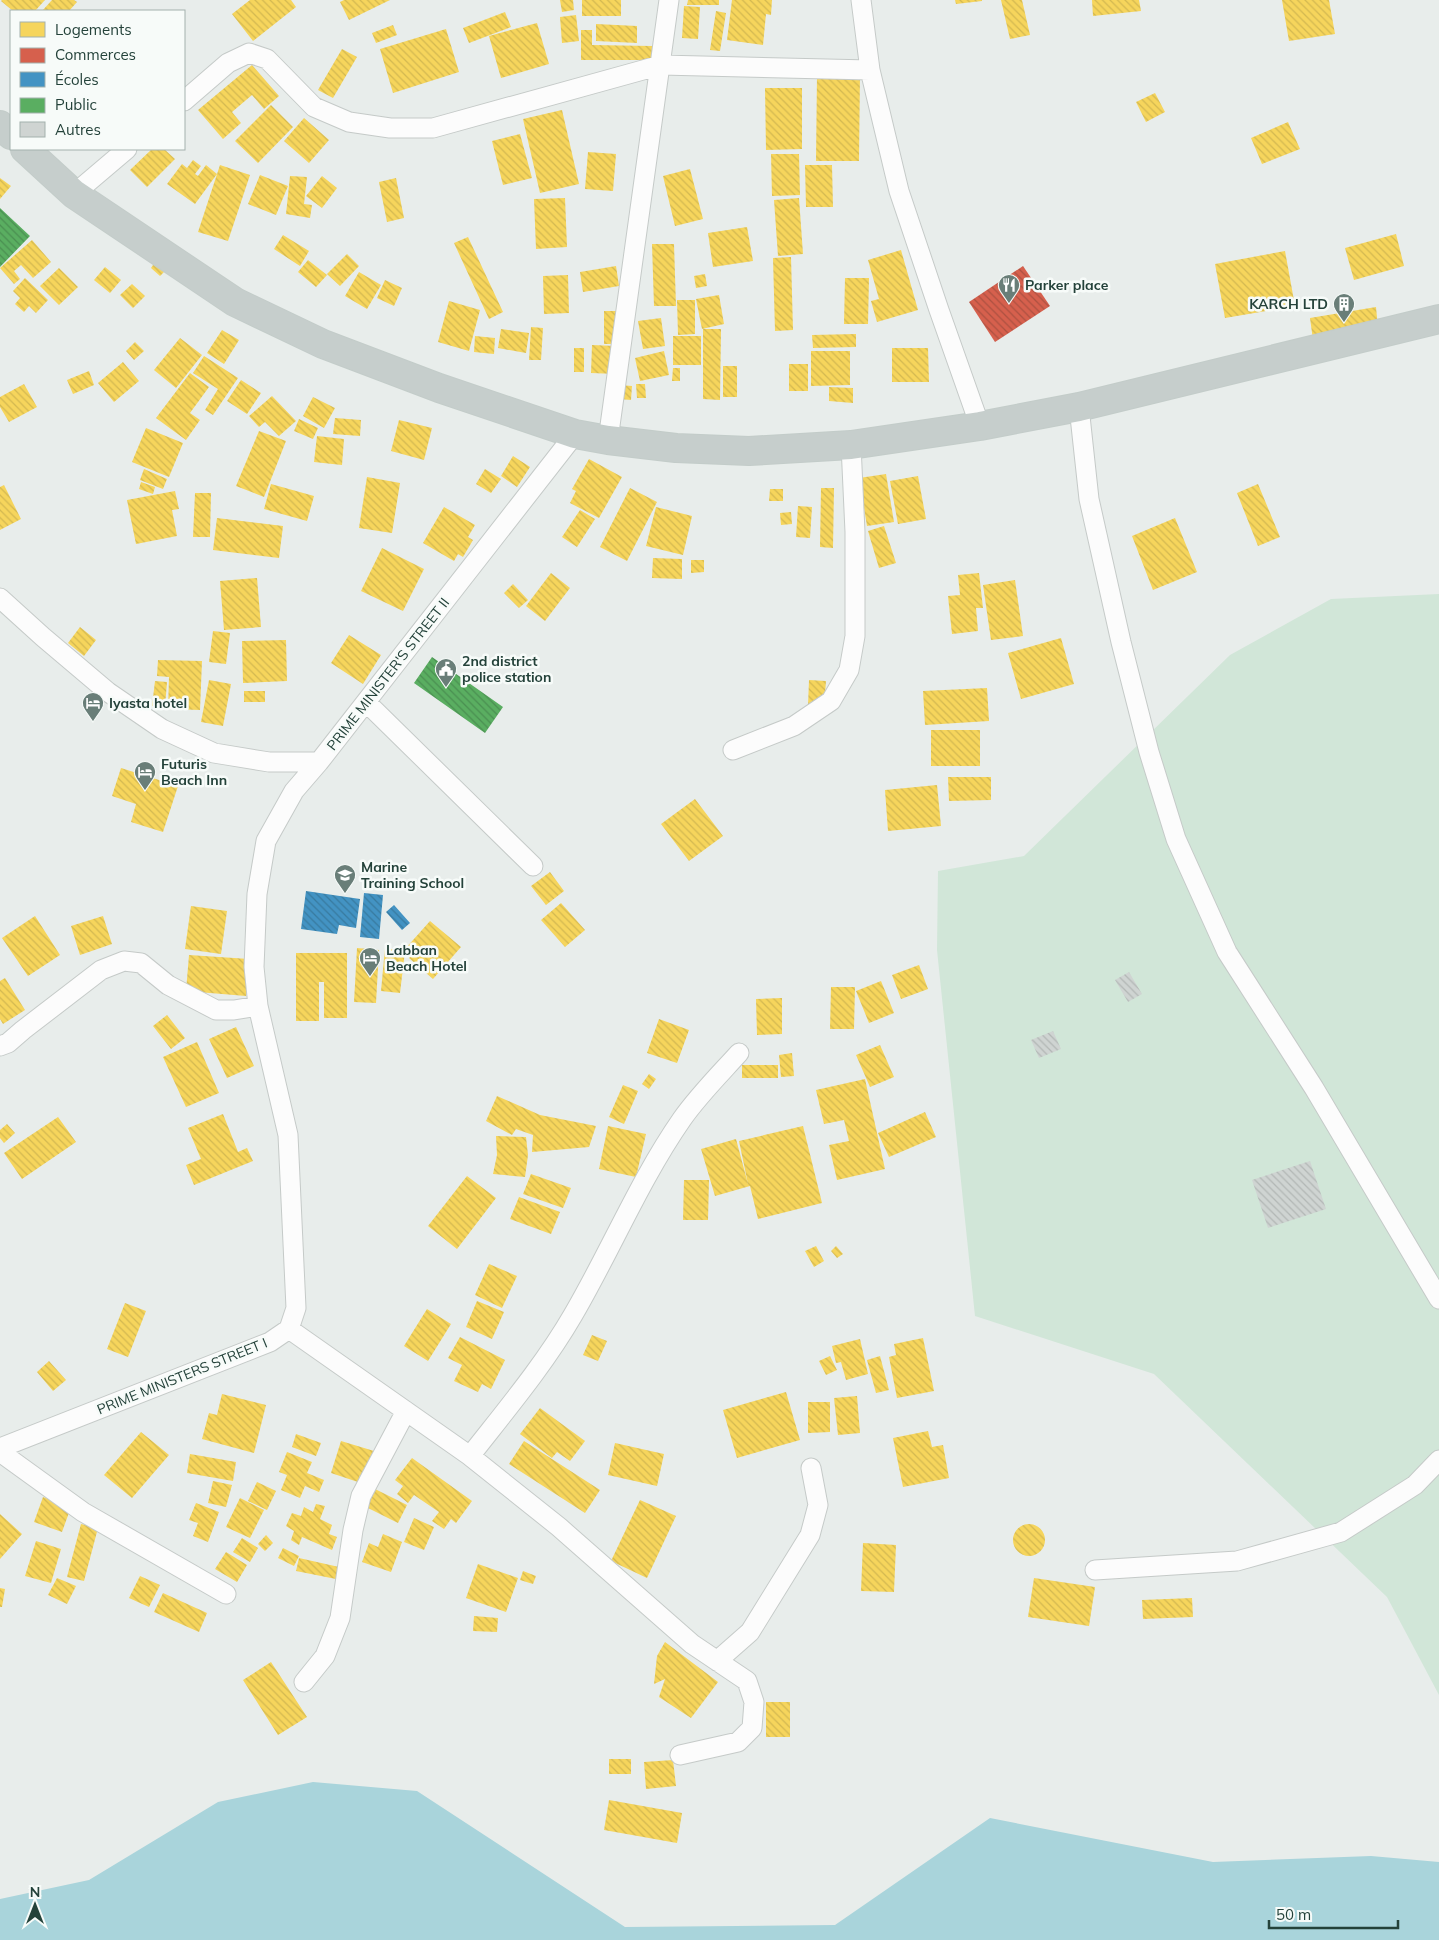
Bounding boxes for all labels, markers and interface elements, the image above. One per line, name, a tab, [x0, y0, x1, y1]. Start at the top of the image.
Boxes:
legend	[10, 10, 185, 150]
text: Logements	[55, 20, 132, 39]
text: Commerces	[55, 45, 136, 64]
text: Écoles	[55, 70, 99, 89]
text: Public	[55, 95, 97, 114]
text: Autres	[55, 120, 101, 139]
restaurant icon: Parker place	[997, 273, 1021, 304]
place label: Parker place	[1025, 276, 1109, 294]
building icon: KARCH LTD	[1332, 292, 1356, 323]
place label: KARCH LTD	[1249, 295, 1328, 313]
street label: PRIME MINISTER'S STREET II	[323, 594, 453, 754]
place label: 2nd district police station	[462, 652, 551, 686]
public building icon: 2nd district police station	[434, 657, 458, 688]
hotel icon: Iyasta hotel	[81, 691, 105, 722]
place label: Iyasta hotel	[109, 694, 187, 712]
place label: Futuris Beach Inn	[161, 755, 227, 789]
hotel icon: Futuris Beach Inn	[133, 760, 157, 791]
place label: Marine Training School	[361, 858, 464, 892]
school or university icon: Marine Training School	[333, 863, 357, 894]
place label: Labban Beach Hotel	[386, 941, 467, 975]
hotel icon: Labban Beach Hotel	[358, 946, 382, 977]
street label: PRIME MINISTERS STREET I	[94, 1334, 270, 1418]
north arrow	[10, 1880, 60, 1930]
text: N	[30, 1883, 40, 1901]
scale bar	[1269, 1898, 1398, 1930]
text: 50 m	[1276, 1905, 1311, 1924]

